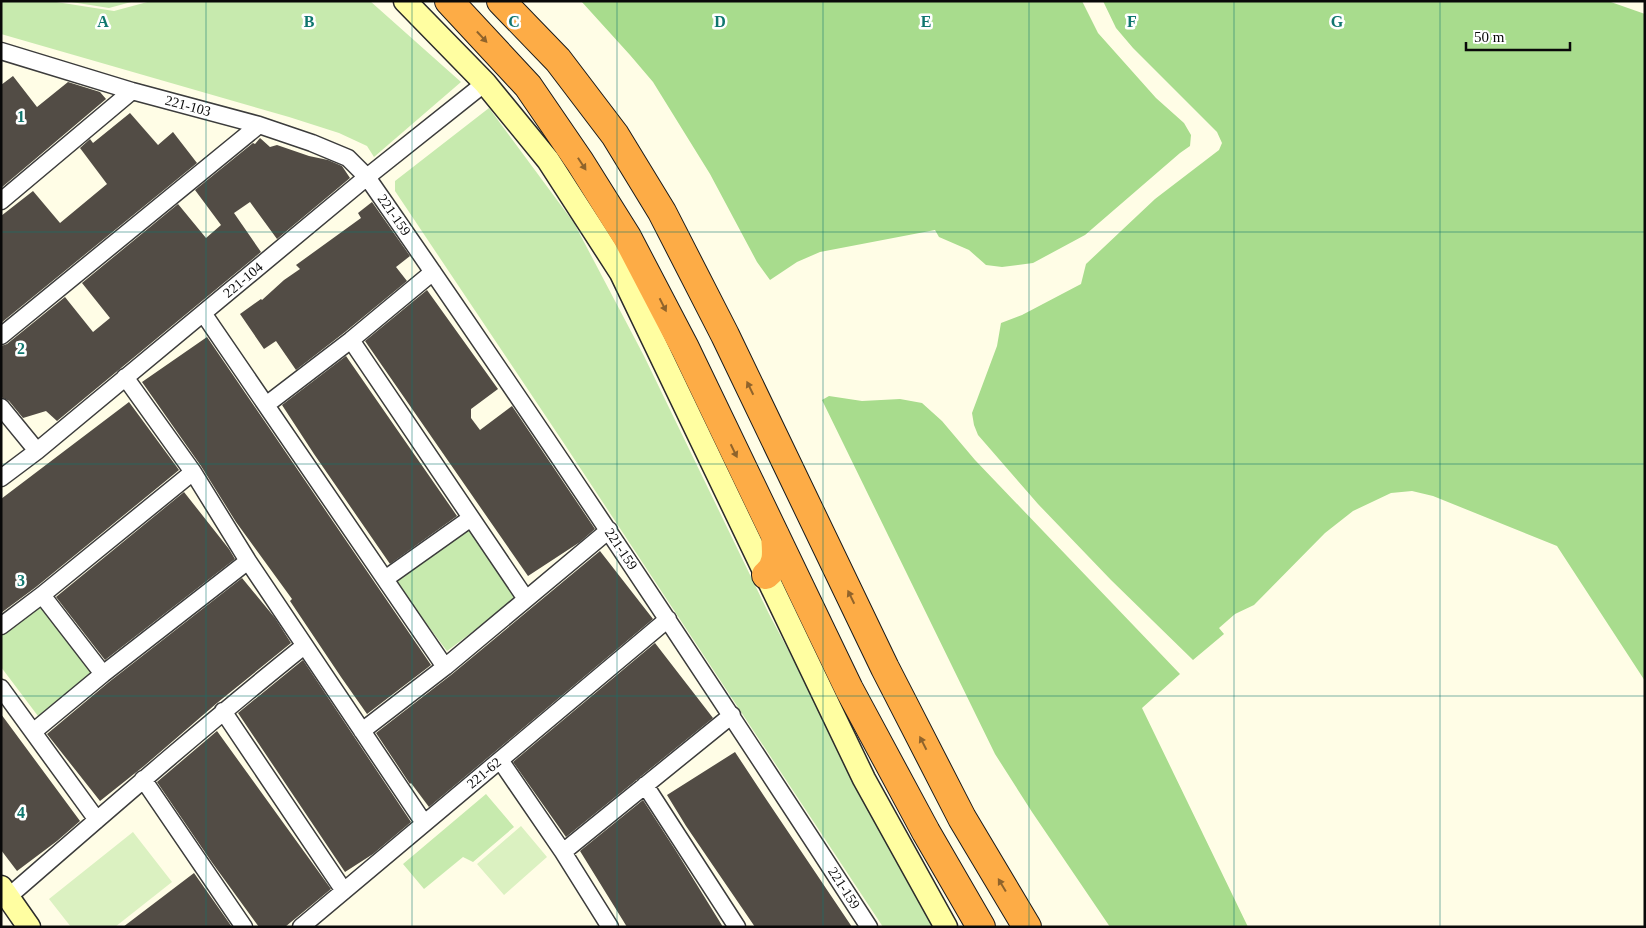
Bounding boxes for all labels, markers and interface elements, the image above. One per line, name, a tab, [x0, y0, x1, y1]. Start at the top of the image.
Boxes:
text: A	[97, 13, 109, 30]
text: B	[304, 13, 315, 30]
text: C	[508, 13, 520, 30]
text: D	[714, 13, 726, 30]
text: E	[921, 13, 931, 30]
text: F	[1127, 13, 1137, 30]
text: G	[1331, 13, 1344, 30]
scale bar	[1466, 20, 1570, 52]
text: 50 m	[1474, 29, 1505, 45]
one-way arrow	[476, 30, 488, 42]
street label: 221-103	[164, 93, 212, 119]
text: 1	[17, 108, 25, 125]
one-way arrow	[577, 158, 587, 171]
street label: 221-159	[374, 192, 414, 238]
street label: 221-104	[220, 259, 266, 301]
one-way arrow	[659, 298, 667, 312]
text: 2	[17, 340, 25, 357]
one-way arrow	[746, 381, 754, 395]
one-way arrow	[731, 444, 739, 458]
street label: 221-159	[602, 525, 640, 573]
text: 3	[17, 572, 25, 589]
one-way arrow	[847, 590, 855, 604]
one-way arrow	[919, 735, 927, 750]
street label: 221-62	[464, 755, 504, 791]
text: 4	[17, 804, 25, 821]
street label: 221-159	[825, 864, 863, 912]
one-way arrow	[998, 877, 1006, 892]

